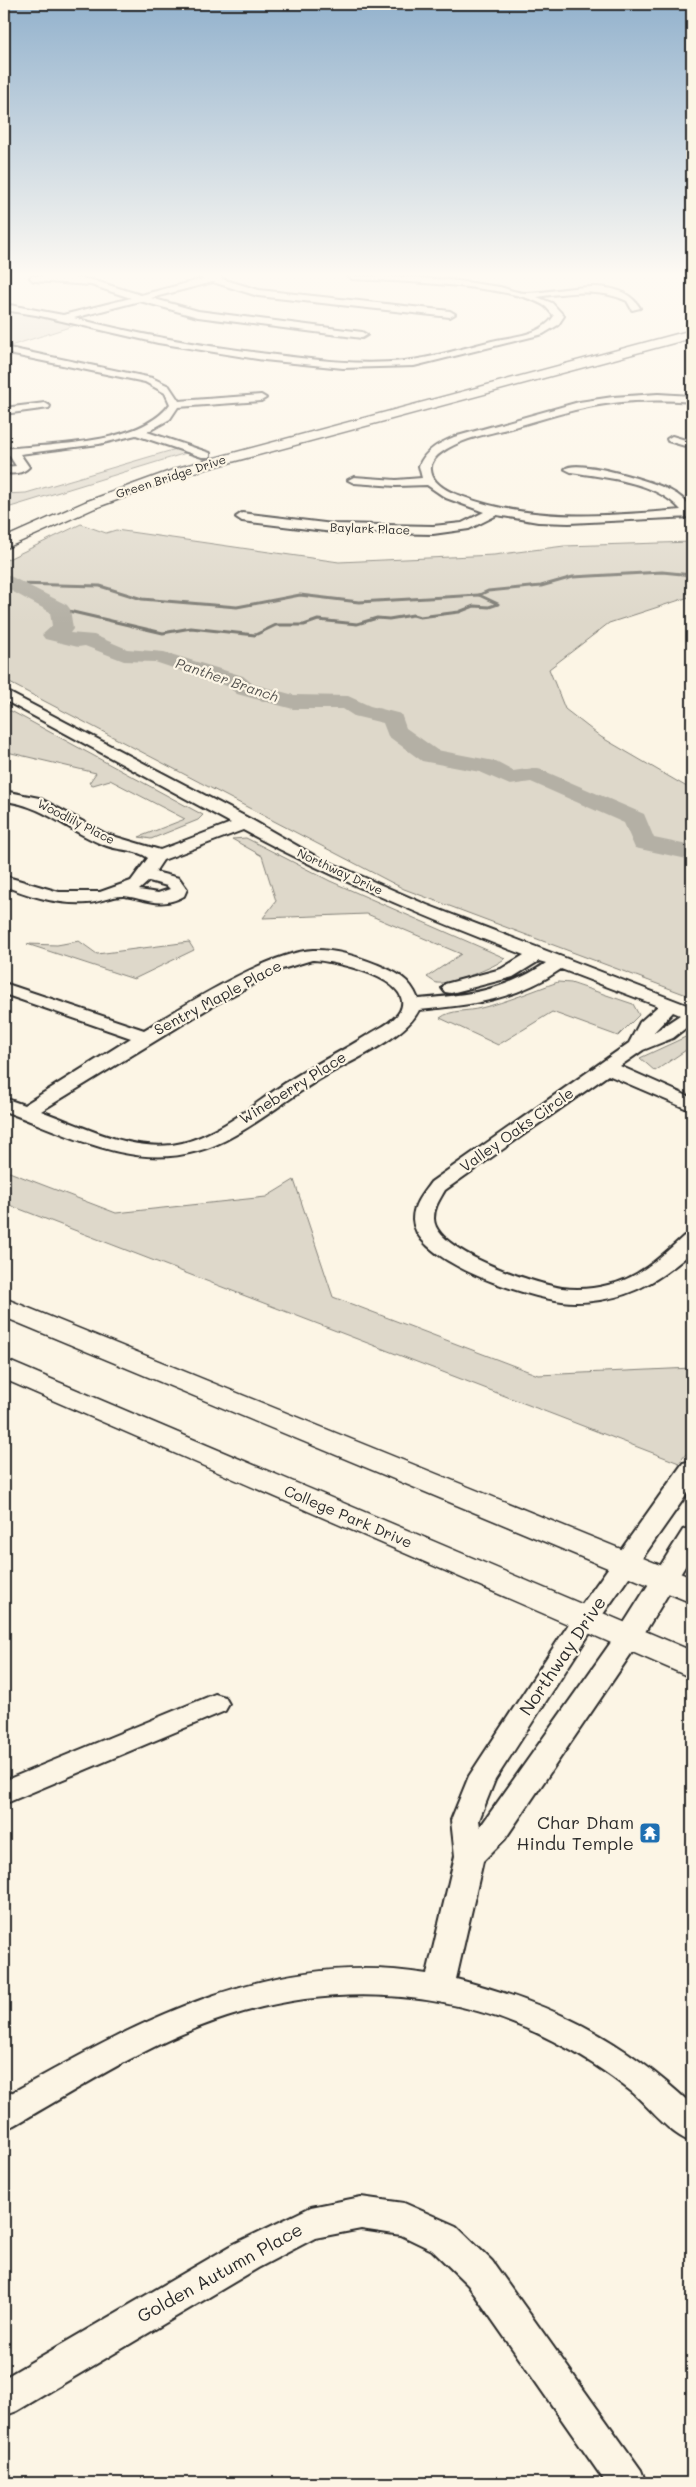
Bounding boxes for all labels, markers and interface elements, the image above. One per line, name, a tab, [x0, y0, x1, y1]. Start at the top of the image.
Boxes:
street label: Green Bridge Drive	[114, 451, 228, 501]
street label: Baylark Place	[330, 519, 410, 537]
water label: Panther Branch	[173, 653, 281, 706]
street label: Woodlily Place	[35, 795, 118, 847]
street label: Northway Drive	[295, 844, 386, 898]
street label: Sentry Maple Place	[150, 955, 285, 1039]
street label: Wineberry Place	[235, 1046, 350, 1128]
street label: Valley Oaks Circle	[456, 1082, 577, 1176]
street label: College Park Drive	[281, 1480, 416, 1552]
street label: Northway Drive	[513, 1591, 611, 1720]
place label: Char Dham Hindu Temple	[516, 1810, 634, 1855]
temple icon: Char Dham Hindu Temple	[638, 1821, 662, 1845]
street label: Golden Autumn Place	[133, 2217, 306, 2328]

